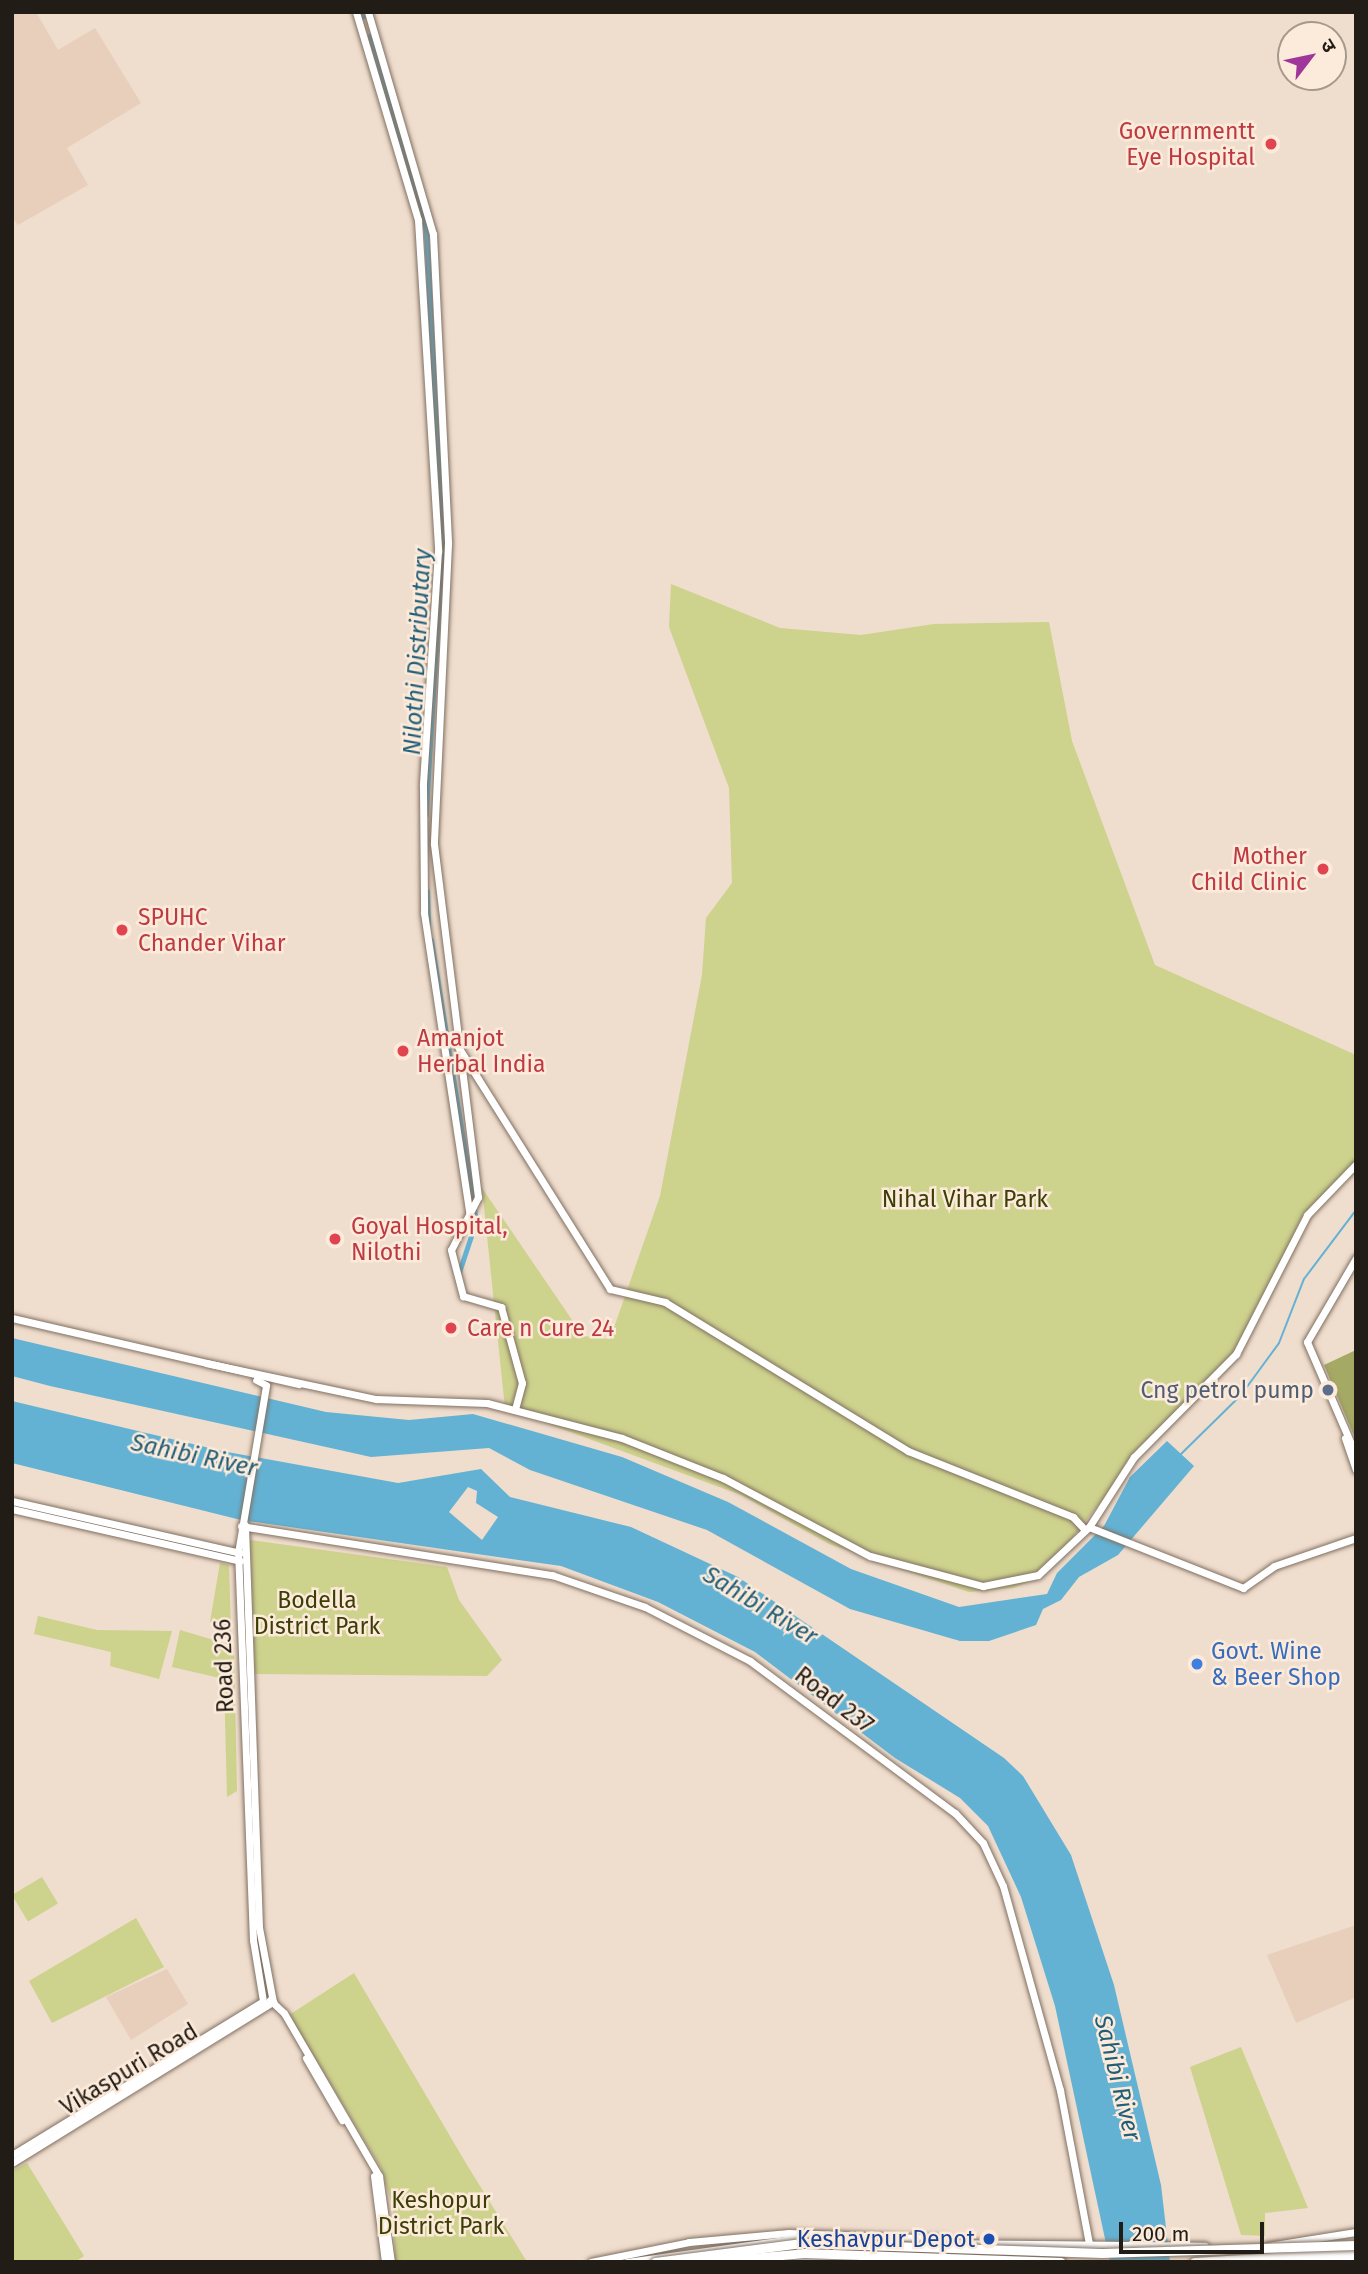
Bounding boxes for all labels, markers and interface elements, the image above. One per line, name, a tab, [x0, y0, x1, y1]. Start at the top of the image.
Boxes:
north arrow	[1277, 21, 1347, 91]
text: उ	[1316, 35, 1341, 56]
place label: Governmentt Eye Hospital	[1119, 117, 1255, 171]
marker: Governmentt Eye Hospital	[1261, 134, 1281, 154]
water label: Nilothi Distributary	[398, 548, 438, 756]
place label: Mother Child Clinic	[1191, 842, 1307, 896]
marker: Mother Child Clinic	[1313, 859, 1333, 879]
place label: SPUHC Chander Vihar	[138, 903, 286, 957]
marker: SPUHC Chander Vihar	[112, 920, 132, 940]
place label: Amanjot Herbal India	[417, 1024, 546, 1078]
marker: Amanjot Herbal India	[395, 1043, 411, 1059]
park label: Nihal Vihar Park	[882, 1185, 1048, 1213]
place label: Goyal Hospital, Nilothi	[351, 1212, 508, 1266]
marker: Goyal Hospital, Nilothi	[325, 1229, 345, 1249]
place label: Care n Cure 24	[467, 1314, 614, 1342]
marker: Care n Cure 24	[441, 1318, 461, 1338]
place label: Cng petrol pump	[1141, 1376, 1314, 1404]
marker: Cng petrol pump	[1320, 1382, 1336, 1398]
water label: Sahibi River	[128, 1429, 260, 1483]
water label: Sahibi River	[698, 1561, 822, 1651]
park label: Bodella District Park	[254, 1586, 380, 1640]
street label: Road 236	[209, 1618, 239, 1714]
place label: Govt. Wine & Beer Shop	[1211, 1637, 1341, 1691]
marker: Govt. Wine & Beer Shop	[1189, 1656, 1205, 1672]
street label: Road 237	[789, 1661, 879, 1739]
water label: Sahibi River	[1088, 2012, 1146, 2144]
street label: Vikaspuri Road	[55, 2017, 203, 2121]
park label: Keshopur District Park	[378, 2186, 504, 2240]
scale bar	[1123, 2208, 1268, 2252]
text: 200 m	[1132, 2221, 1189, 2247]
place label: Keshavpur Depot	[797, 2225, 975, 2253]
marker: Keshavpur Depot	[981, 2231, 997, 2247]

